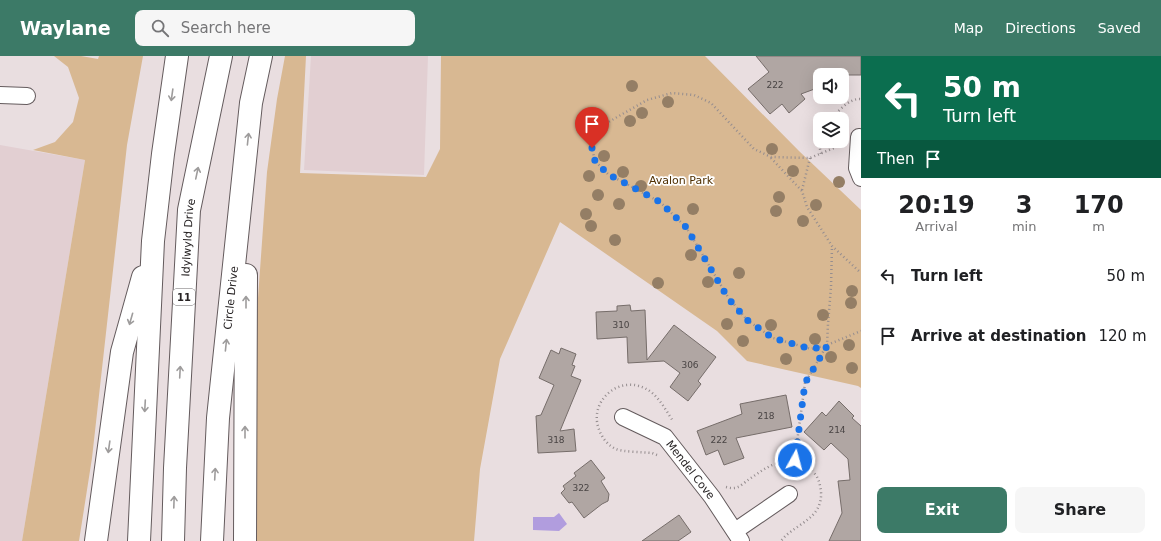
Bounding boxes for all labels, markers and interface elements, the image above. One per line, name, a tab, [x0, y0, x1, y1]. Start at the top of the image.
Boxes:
search box	[135, 10, 415, 46]
text: Waylane	[20, 17, 111, 39]
icon: search	[149, 17, 171, 39]
text: Search here	[181, 19, 271, 37]
text: Map	[954, 20, 983, 36]
text: Directions	[1005, 20, 1076, 36]
text: Saved	[1098, 20, 1141, 36]
map controls	[813, 68, 849, 148]
button: sound	[813, 68, 849, 104]
text: 50 m	[943, 71, 1021, 104]
icon: left	[877, 72, 929, 124]
house number: 222	[766, 80, 784, 90]
one-way arrow	[168, 88, 176, 101]
text: Turn left	[943, 105, 1016, 126]
pin	[575, 107, 609, 148]
button: layers	[813, 112, 849, 148]
icon: arrive	[581, 113, 603, 135]
one-way arrow	[244, 133, 251, 146]
icon: arrive	[922, 148, 944, 170]
text: Then	[877, 150, 914, 168]
one-way arrow	[193, 167, 201, 180]
park label: Avalon Park	[649, 174, 714, 187]
text: 20:19	[898, 191, 975, 219]
text: 3	[1016, 191, 1032, 219]
text: 170	[1074, 191, 1124, 219]
street label: Idylwyld Drive	[179, 197, 198, 277]
text: Arrival	[915, 219, 958, 234]
text: min	[1012, 219, 1036, 234]
text: m	[1092, 219, 1105, 234]
street label: Circle Drive	[221, 265, 240, 330]
icon: left	[877, 265, 899, 287]
text: Turn left	[911, 267, 983, 285]
text: 50 m	[1107, 267, 1145, 285]
road number: 11	[173, 289, 195, 305]
one-way arrow	[242, 296, 250, 309]
one-way arrow	[127, 312, 134, 325]
house number: 310	[612, 320, 630, 330]
icon: arrive	[877, 325, 899, 347]
text: Arrive at destination	[911, 327, 1086, 345]
text: 120 m	[1098, 327, 1147, 345]
one-way arrow	[222, 339, 230, 352]
house number: 306	[681, 360, 699, 370]
one-way arrow	[177, 366, 184, 379]
one-way arrow	[142, 399, 149, 412]
house number: 218	[757, 411, 775, 421]
house number: 214	[828, 425, 846, 435]
one-way arrow	[241, 426, 249, 439]
house number: 318	[547, 435, 565, 445]
house number: 222	[710, 435, 728, 445]
street label: Mendel Cove	[663, 438, 718, 502]
position arrow	[774, 439, 816, 481]
one-way arrow	[105, 440, 113, 453]
one-way arrow	[212, 468, 219, 481]
house number: 322	[572, 483, 590, 493]
button: Exit	[877, 487, 1007, 533]
button: Share	[1015, 487, 1145, 533]
one-way arrow	[170, 496, 178, 509]

